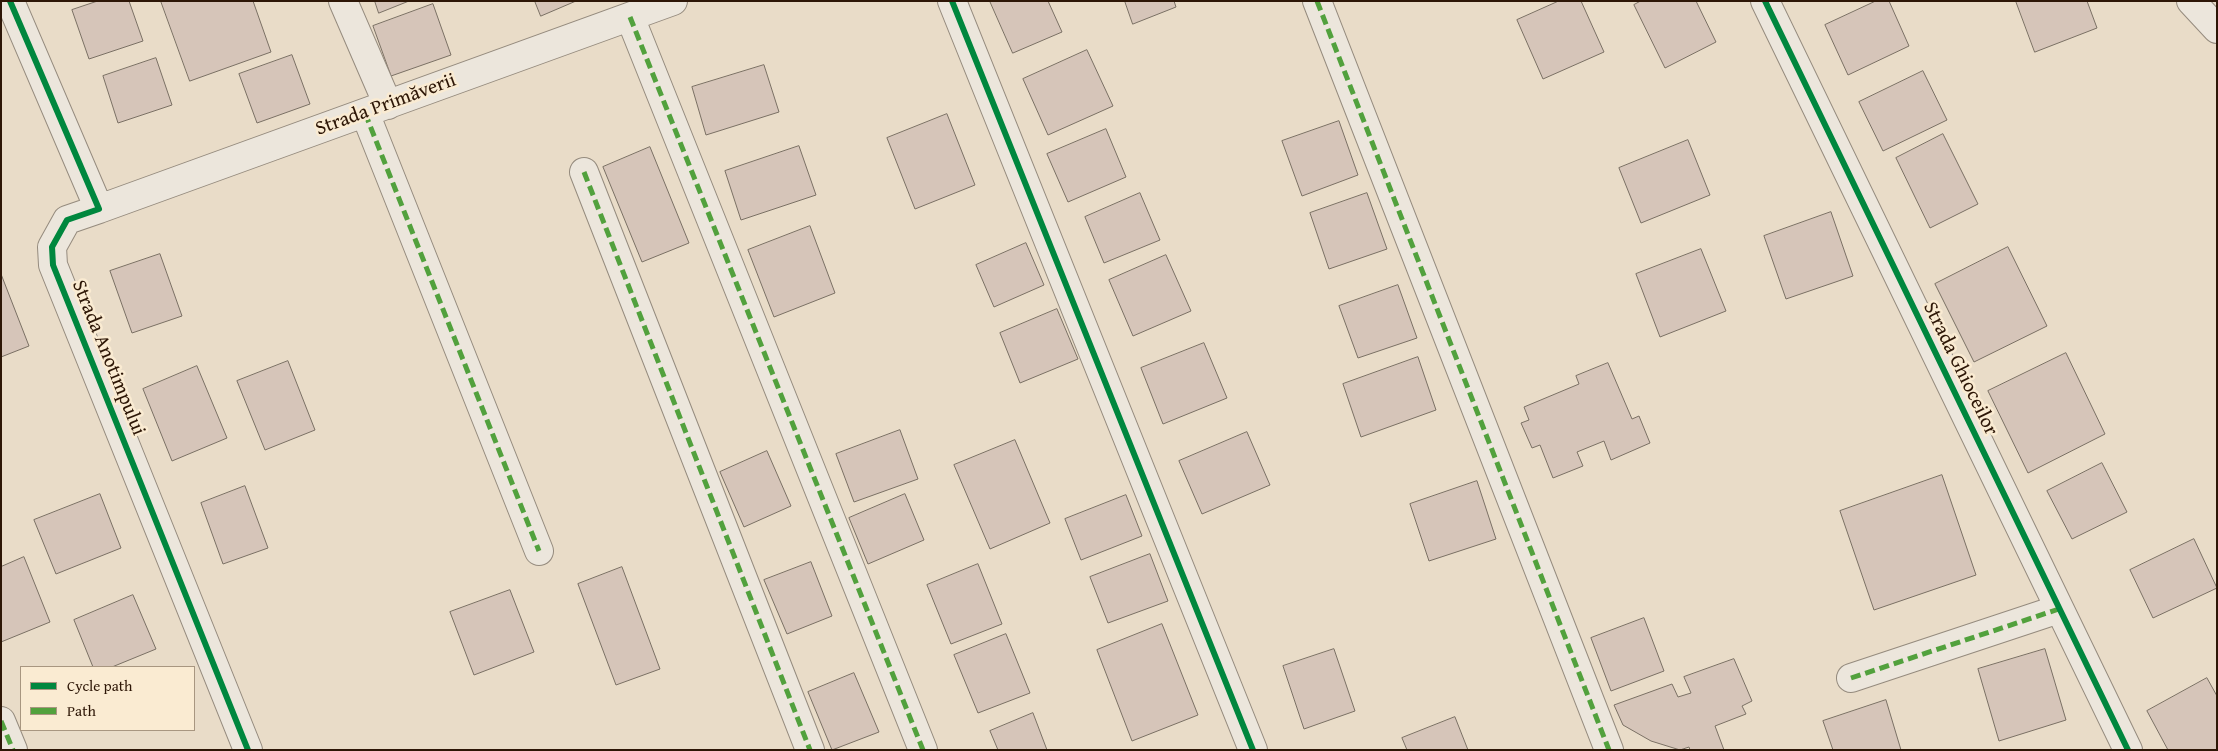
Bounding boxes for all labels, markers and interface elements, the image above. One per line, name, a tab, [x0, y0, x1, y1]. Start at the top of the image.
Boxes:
street label: Strada Primăverii	[313, 68, 459, 142]
street label: Strada Anotimpului	[66, 277, 150, 439]
street label: Strada Ghioceilor	[1917, 298, 2003, 440]
legend	[20, 666, 195, 731]
text: Cycle path	[67, 675, 133, 696]
text: Path	[67, 700, 96, 721]

